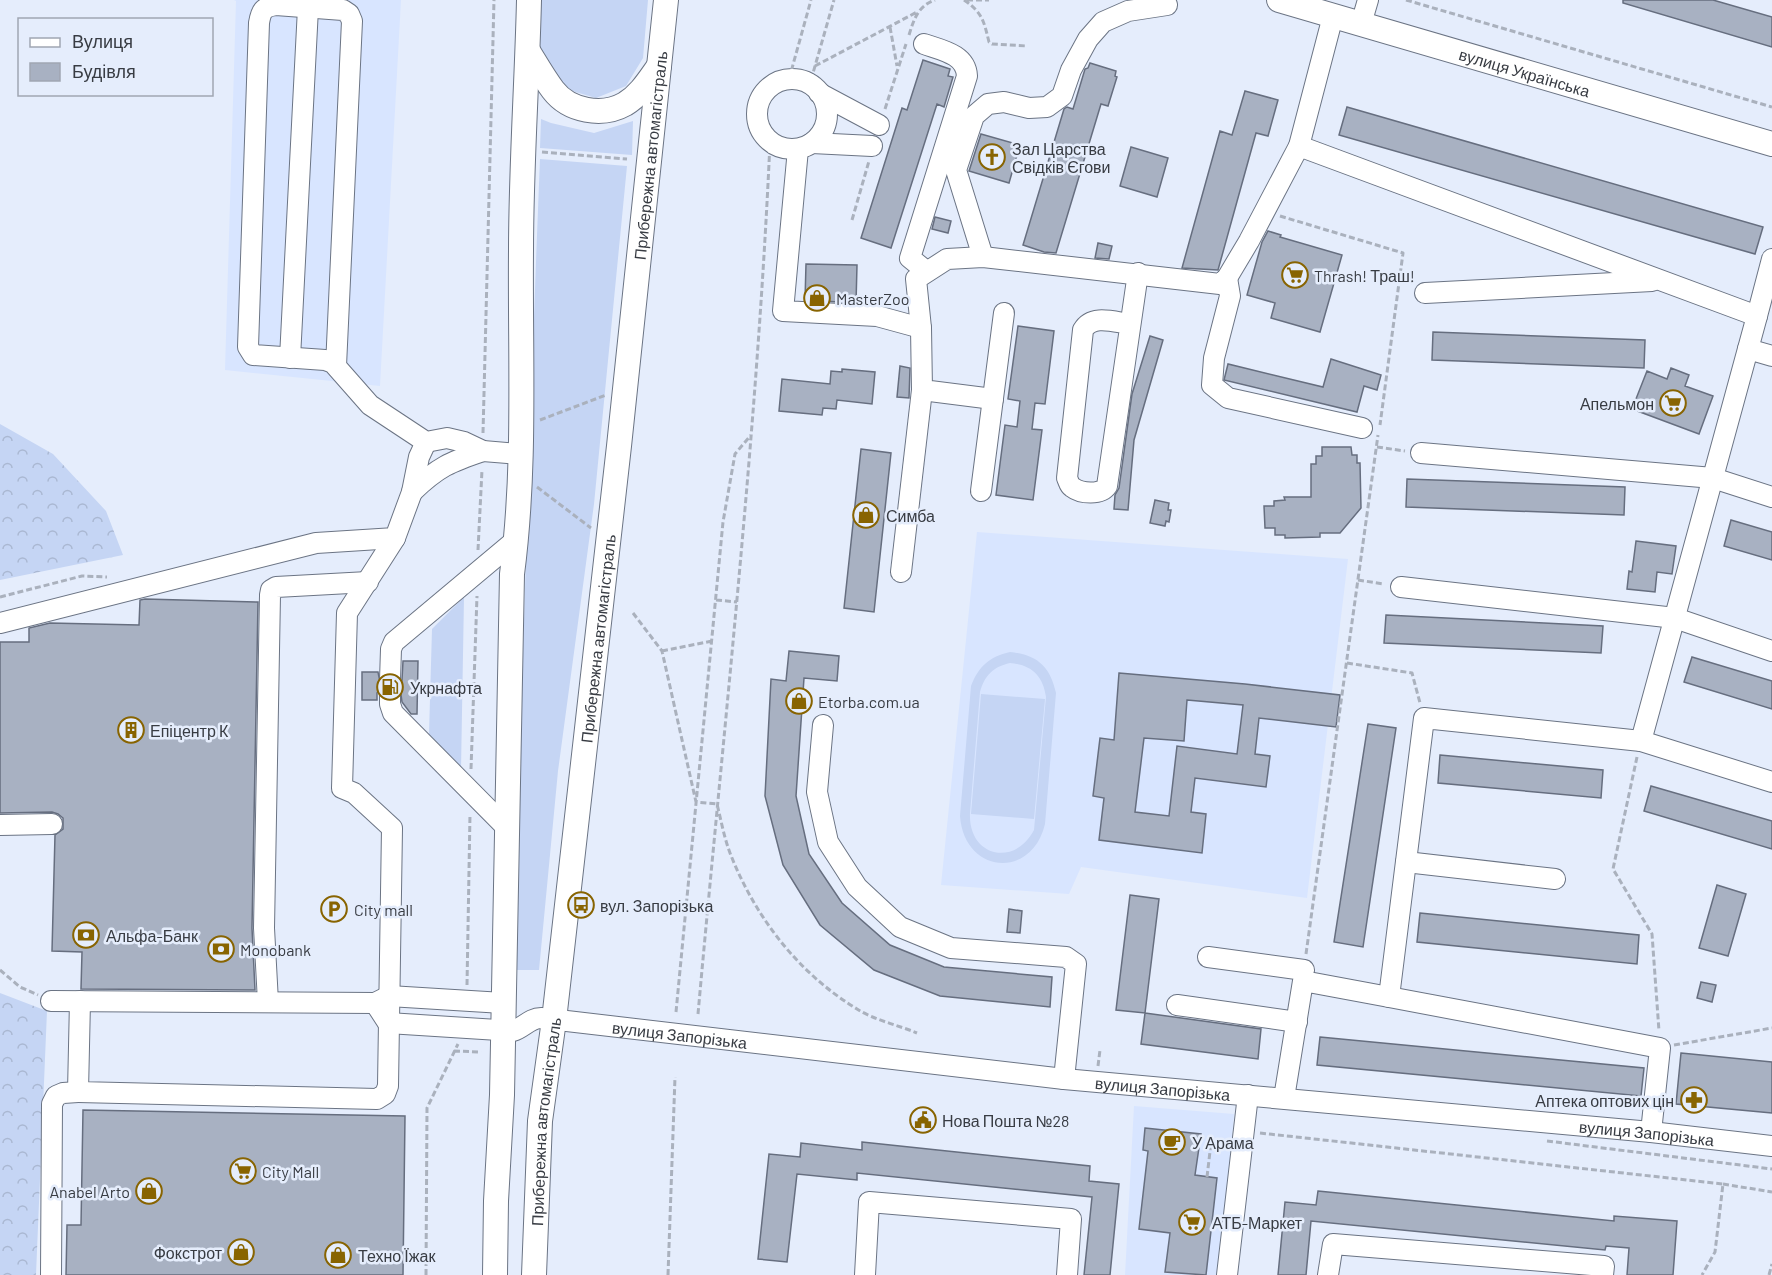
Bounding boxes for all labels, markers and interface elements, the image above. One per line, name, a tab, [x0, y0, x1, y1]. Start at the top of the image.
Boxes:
legend	[18, 18, 213, 96]
text: Вулиця	[72, 30, 133, 52]
street label: вулиця Українська	[1457, 44, 1592, 100]
street label: Прибережна автомагістраль	[629, 50, 670, 261]
text: Будівля	[72, 60, 136, 82]
place label: Зал Царства Свідків Єгови	[1012, 139, 1111, 176]
church icon: Зал Царства Свідків Єгови	[977, 142, 1007, 172]
supermarket icon: Thrash! Траш!	[1280, 260, 1310, 290]
place label: Thrash! Траш!	[1314, 266, 1415, 285]
shop icon: MasterZoo	[802, 283, 832, 313]
place label: MasterZoo	[836, 289, 909, 308]
supermarket icon: Апельмон	[1658, 388, 1688, 418]
place label: Апельмон	[1580, 394, 1654, 413]
shop icon: Симба	[851, 500, 881, 530]
place label: Симба	[886, 506, 935, 525]
street label: Прибережна автомагістраль	[576, 533, 618, 744]
fuel station icon: Укрнафта	[375, 672, 405, 702]
place label: Укрнафта	[410, 678, 482, 697]
shop icon: Etorba.com.ua	[784, 686, 814, 716]
place label: Etorba.com.ua	[818, 692, 920, 711]
building icon: Епіцентр К	[116, 715, 146, 745]
place label: Епіцентр К	[150, 721, 229, 740]
bus stop icon: вул. Запорізька	[566, 890, 596, 920]
parking icon: City mall	[319, 894, 349, 924]
place label: вул. Запорізька	[600, 896, 713, 915]
place label: City mall	[354, 900, 413, 919]
bank icon: Альфа-Банк	[71, 920, 101, 950]
place label: Альфа-Банк	[106, 926, 199, 945]
bank icon: Monobank	[206, 934, 236, 964]
place label: Monobank	[240, 940, 311, 959]
street label: Прибережна автомагістраль	[526, 1016, 564, 1226]
street label: вулиця Запорізька	[611, 1017, 748, 1051]
street label: вулиця Запорізька	[1094, 1072, 1231, 1103]
pharmacy icon: Аптека оптових цін	[1679, 1085, 1709, 1115]
place label: Аптека оптових цін	[1535, 1091, 1674, 1110]
public building icon: Нова Пошта №28	[908, 1105, 938, 1135]
place label: Нова Пошта №28	[942, 1111, 1069, 1130]
street label: вулиця Запорізька	[1578, 1116, 1715, 1149]
cafe icon: У Арама	[1157, 1127, 1187, 1157]
place label: У Арама	[1192, 1133, 1254, 1152]
supermarket icon: City Mall	[228, 1156, 258, 1186]
place label: City Mall	[262, 1162, 319, 1181]
shop icon: Anabel Arto	[134, 1176, 164, 1206]
place label: Anabel Arto	[49, 1182, 130, 1201]
supermarket icon: АТБ-Маркет	[1177, 1207, 1207, 1237]
place label: АТБ-Маркет	[1212, 1213, 1303, 1232]
shop icon: Фокстрот	[226, 1237, 256, 1267]
shop icon: Техно Їжак	[323, 1240, 353, 1270]
place label: Фокстрот	[154, 1243, 223, 1262]
place label: Техно Їжак	[358, 1246, 436, 1265]

